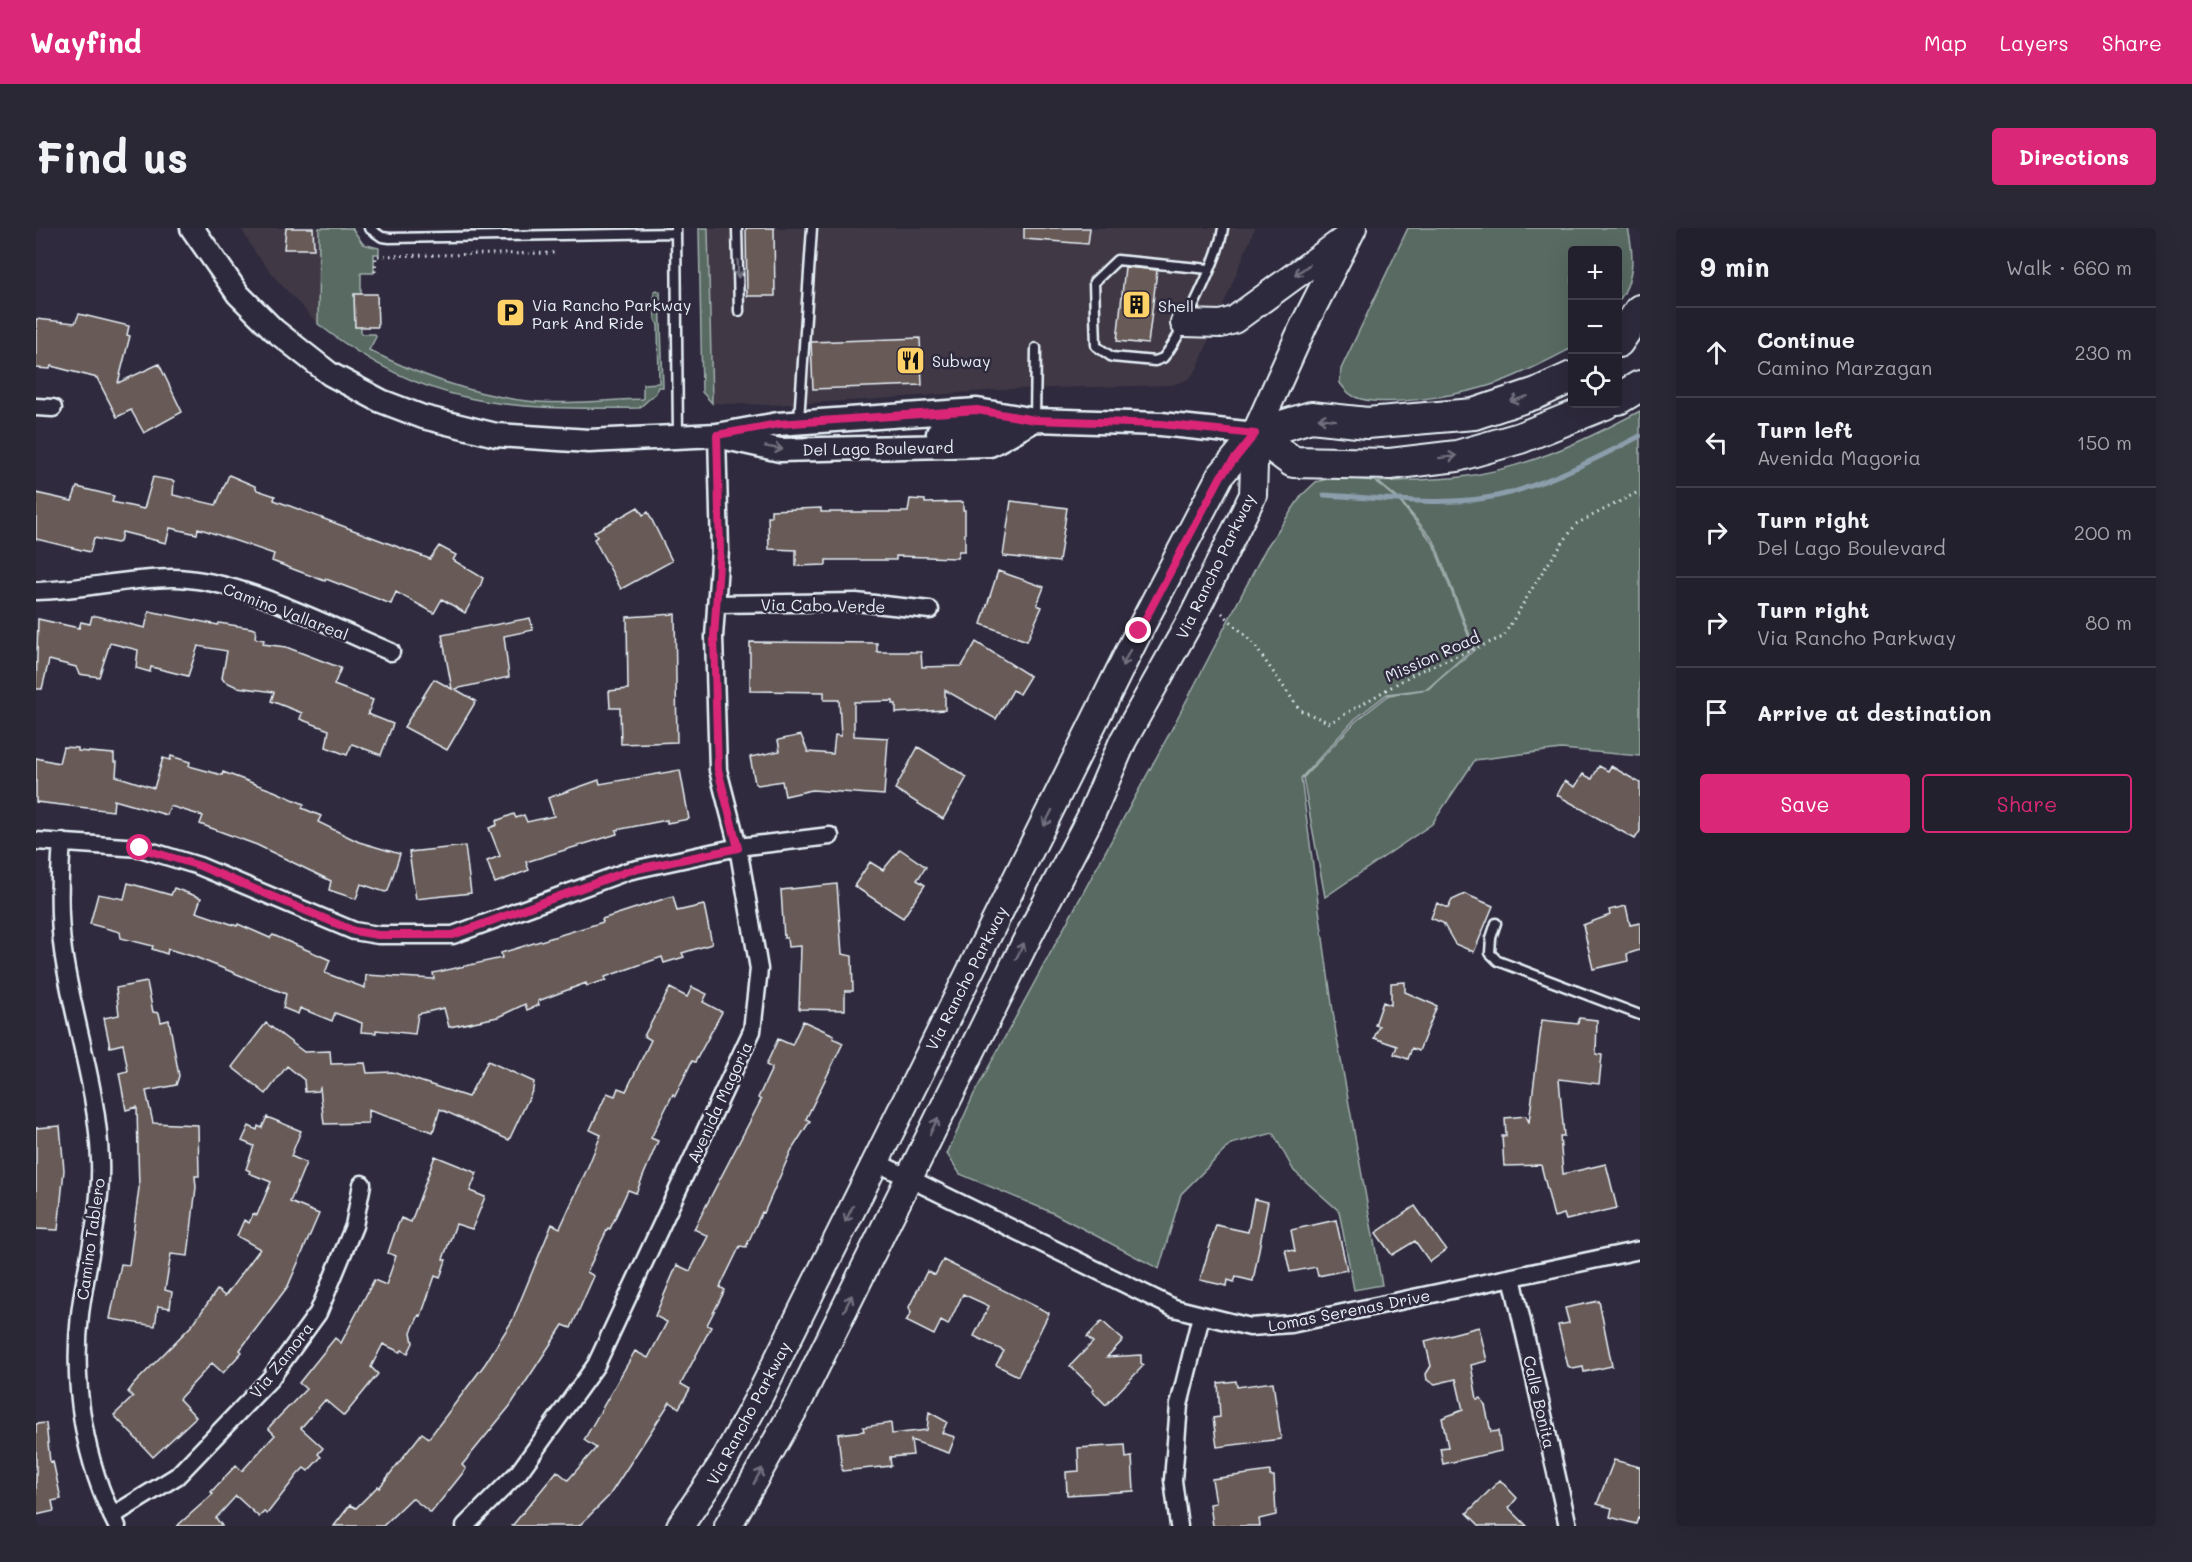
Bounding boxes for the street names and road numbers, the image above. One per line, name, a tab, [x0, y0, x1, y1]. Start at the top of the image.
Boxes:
street label: Del Lago Boulevard	[802, 436, 954, 460]
street label: Via Rancho Parkway	[1171, 490, 1259, 642]
street label: Camino Vallareal	[220, 577, 352, 645]
street label: Via Cabo Verde	[760, 593, 886, 617]
street label: Mission Road	[1381, 626, 1483, 686]
street label: Via Rancho Parkway	[920, 902, 1012, 1054]
street label: Avenida Magoria	[682, 1038, 756, 1166]
street label: Camino Tablero	[71, 1177, 109, 1301]
street label: Lomas Serenas Drive	[1266, 1284, 1432, 1336]
street label: Via Zamora	[245, 1318, 317, 1402]
street label: Via Rancho Parkway	[701, 1338, 795, 1488]
street label: Calle Bonita	[1519, 1354, 1561, 1451]

